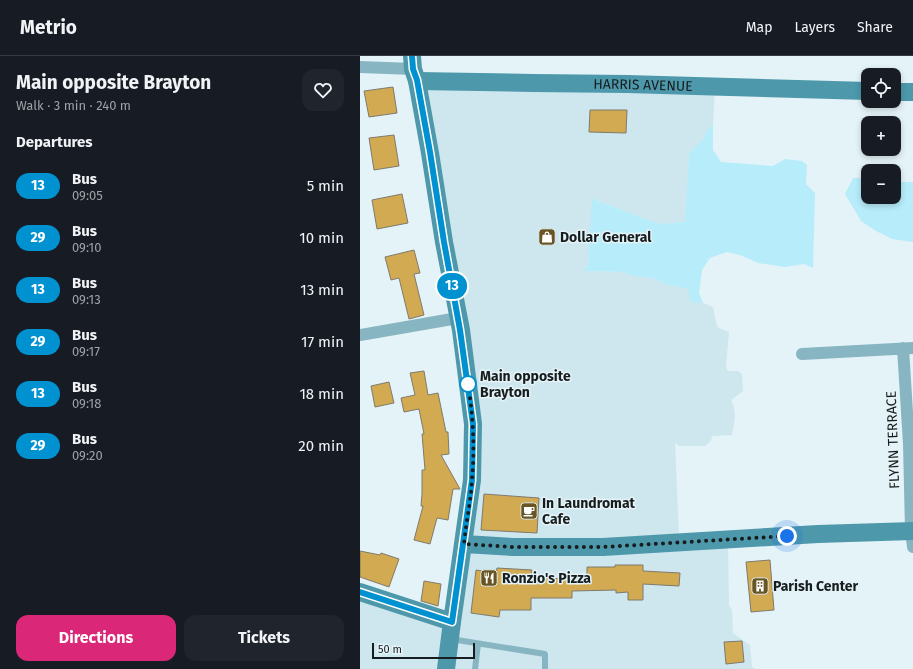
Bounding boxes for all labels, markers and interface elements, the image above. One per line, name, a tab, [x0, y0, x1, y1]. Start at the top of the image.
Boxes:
text: Metrio	[20, 16, 77, 39]
text: Map	[746, 19, 772, 36]
text: Layers	[794, 19, 835, 36]
text: Share	[857, 19, 893, 36]
map controls	[861, 68, 901, 204]
button: locate	[861, 68, 901, 108]
button: heart	[302, 69, 344, 111]
text: Main opposite Brayton	[16, 71, 211, 94]
street label: HARRIS AVENUE	[593, 75, 693, 94]
text: Walk · 3 min · 240 m	[16, 98, 131, 113]
button: +	[861, 116, 901, 156]
text: Departures	[16, 133, 93, 151]
button: −	[861, 164, 901, 204]
text: Bus	[72, 170, 97, 188]
text: 13	[31, 177, 45, 194]
text: 5 min	[307, 177, 344, 195]
text: 09:05	[72, 188, 103, 203]
text: Bus	[72, 222, 97, 240]
shop icon: Dollar General	[537, 227, 557, 247]
text: 29	[31, 229, 45, 246]
text: 10 min	[299, 229, 344, 247]
place label: Dollar General	[560, 229, 652, 246]
text: 09:10	[72, 240, 101, 255]
line badge: 13	[434, 273, 470, 299]
text: Bus	[72, 274, 97, 292]
text: 13	[445, 277, 459, 294]
text: 13	[31, 281, 45, 298]
text: 13 min	[300, 281, 344, 299]
text: 09:13	[72, 292, 101, 307]
text: Bus	[72, 326, 97, 344]
text: 29	[31, 333, 45, 350]
text: 17 min	[301, 333, 344, 351]
text: 09:17	[72, 344, 100, 359]
place label: Main opposite Brayton	[480, 368, 571, 401]
marker: Main opposite Brayton	[459, 375, 477, 393]
text: Bus	[72, 378, 97, 396]
text: 13	[31, 385, 45, 402]
text: 18 min	[299, 385, 344, 403]
street label: FLYNN TERRACE	[883, 391, 903, 489]
text: 09:18	[72, 396, 101, 411]
text: Bus	[72, 430, 97, 448]
text: 29	[31, 437, 45, 454]
text: 20 min	[298, 437, 344, 455]
text: 09:20	[72, 448, 103, 463]
place label: In Laundromat Cafe	[542, 495, 636, 528]
cafe icon: In Laundromat Cafe	[519, 501, 539, 521]
your location	[777, 526, 797, 546]
restaurant icon: Ronzio's Pizza	[479, 568, 499, 588]
place label: Ronzio's Pizza	[502, 570, 591, 587]
building icon: Parish Center	[750, 576, 770, 596]
place label: Parish Center	[773, 578, 859, 595]
button: Directions	[16, 615, 176, 661]
button: Tickets	[184, 615, 344, 661]
scale bar	[372, 641, 475, 660]
text: 50 m	[378, 643, 402, 656]

